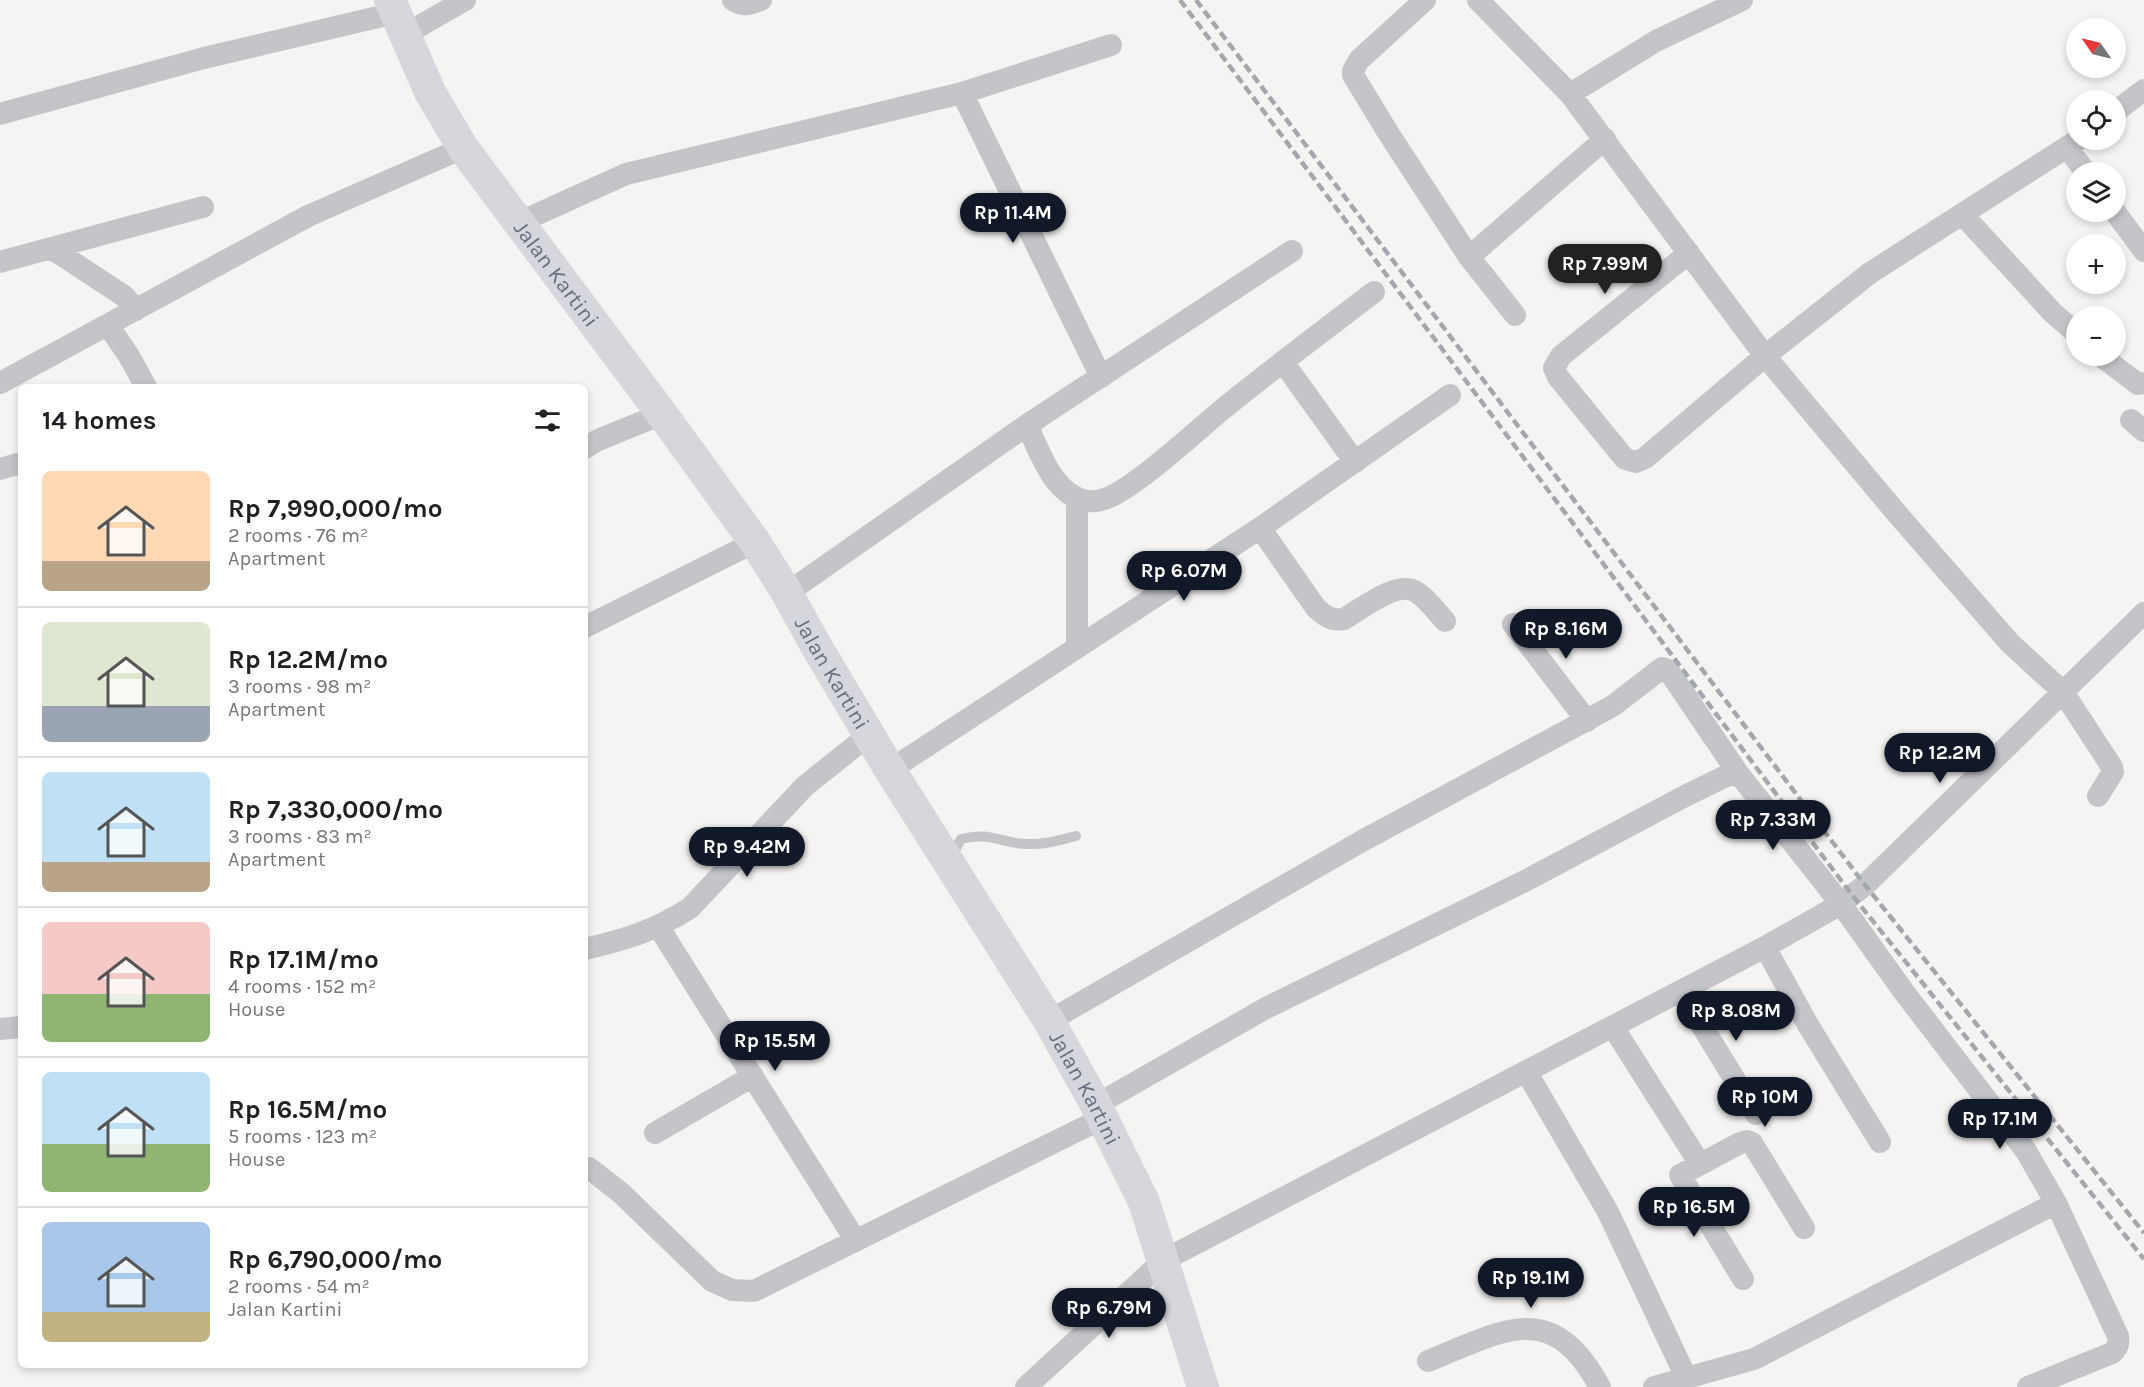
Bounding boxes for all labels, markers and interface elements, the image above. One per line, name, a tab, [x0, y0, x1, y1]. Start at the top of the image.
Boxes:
north arrow	[2066, 18, 2126, 78]
map controls	[2066, 18, 2126, 366]
button: locate	[2066, 90, 2126, 150]
button: layers	[2066, 162, 2126, 222]
pin: Rp 11.4M	[951, 193, 1075, 244]
text: Rp 11.4M	[974, 201, 1052, 224]
street label: Jalan Kartini	[508, 216, 604, 332]
button: +	[2066, 234, 2126, 294]
pin: Rp 7.99M	[1543, 244, 1667, 295]
text: Rp 7.99M	[1562, 252, 1648, 275]
button: −	[2066, 306, 2126, 366]
icon: filters	[531, 404, 564, 437]
text: 14 homes	[42, 405, 156, 436]
text: Rp 7,990,000/mo	[228, 493, 442, 524]
icon: home	[90, 495, 162, 567]
text: 2 rooms · 76 m²	[228, 524, 368, 547]
text: Apartment	[228, 547, 326, 570]
pin: Rp 6.07M	[1122, 551, 1246, 602]
text: Rp 6.07M	[1141, 559, 1227, 582]
pin: Rp 8.16M	[1504, 609, 1628, 660]
street label: Jalan Kartini	[789, 613, 875, 734]
text: Rp 8.16M	[1524, 617, 1608, 640]
text: Rp 12.2M/mo	[228, 644, 388, 675]
icon: home	[90, 646, 162, 718]
text: 3 rooms · 98 m²	[228, 675, 371, 698]
text: Apartment	[228, 698, 326, 721]
pin: Rp 12.2M	[1878, 733, 2002, 784]
text: Rp 12.2M	[1898, 741, 1982, 764]
text: Rp 7,330,000/mo	[228, 794, 443, 825]
icon: home	[90, 796, 162, 868]
pin: Rp 7.33M	[1711, 800, 1835, 851]
text: Rp 7.33M	[1730, 808, 1816, 831]
text: 3 rooms · 83 m²	[228, 825, 372, 848]
pin: Rp 9.42M	[685, 827, 809, 878]
text: Rp 9.42M	[703, 835, 791, 858]
text: Apartment	[228, 848, 326, 871]
text: Rp 17.1M/mo	[228, 944, 379, 975]
icon: home	[90, 946, 162, 1018]
text: 4 rooms · 152 m²	[228, 975, 376, 998]
pin: Rp 8.08M	[1674, 991, 1798, 1042]
text: House	[228, 998, 285, 1021]
text: Rp 8.08M	[1691, 999, 1781, 1022]
pin: Rp 15.5M	[713, 1021, 837, 1072]
street label: Jalan Kartini	[1043, 1027, 1126, 1150]
text: Rp 15.5M	[734, 1029, 816, 1052]
pin: Rp 10M	[1716, 1077, 1814, 1128]
text: Rp 10M	[1731, 1085, 1799, 1108]
text: Rp 16.5M/mo	[228, 1094, 387, 1125]
icon: home	[90, 1096, 162, 1168]
pin: Rp 17.1M	[1938, 1099, 2062, 1150]
text: Rp 17.1M	[1962, 1107, 2038, 1130]
text: 5 rooms · 123 m²	[228, 1125, 377, 1148]
text: House	[228, 1148, 285, 1171]
pin: Rp 16.5M	[1632, 1187, 1756, 1238]
text: Rp 16.5M	[1653, 1195, 1735, 1218]
text: Rp 6,790,000/mo	[228, 1244, 442, 1275]
icon: home	[90, 1246, 162, 1318]
pin: Rp 19.1M	[1469, 1258, 1593, 1309]
text: Rp 19.1M	[1492, 1266, 1570, 1289]
text: 2 rooms · 54 m²	[228, 1275, 370, 1298]
pin: Rp 6.79M	[1047, 1288, 1171, 1339]
text: Rp 6.79M	[1066, 1296, 1152, 1319]
text: Jalan Kartini	[228, 1298, 342, 1321]

